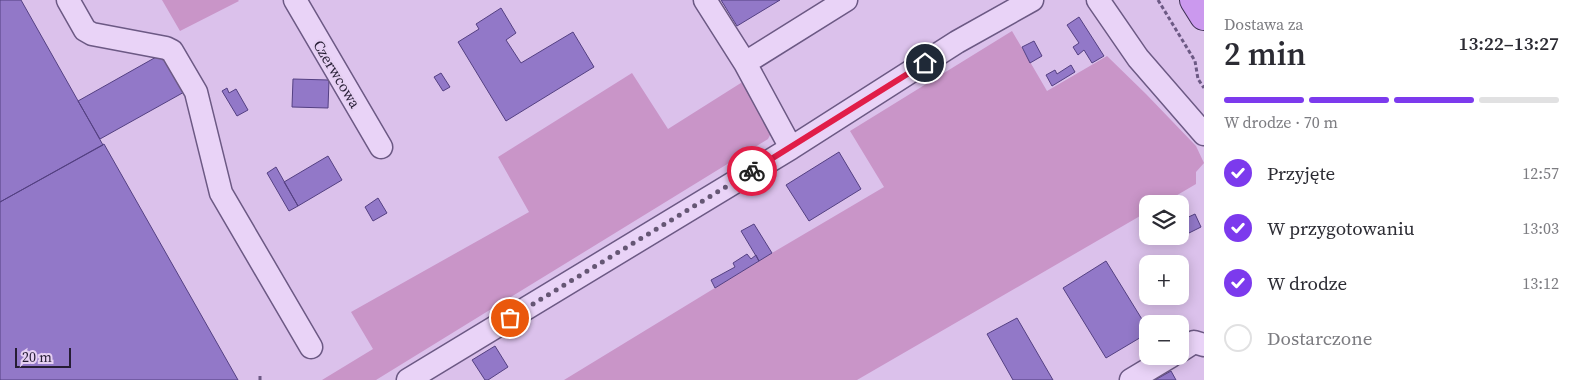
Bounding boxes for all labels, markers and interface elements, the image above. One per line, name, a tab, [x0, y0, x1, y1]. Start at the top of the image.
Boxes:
text: Dostawa za	[1224, 13, 1303, 35]
text: 13:22–13:27	[1459, 30, 1559, 56]
text: 2 min	[1224, 32, 1306, 76]
street label: Czerwcowa	[308, 36, 366, 112]
pin	[904, 42, 946, 84]
icon: home	[911, 49, 939, 77]
text: W drodze · 70 m	[1224, 111, 1338, 133]
courier	[727, 146, 777, 196]
icon: bike	[738, 157, 766, 185]
icon: check	[1224, 159, 1252, 187]
text: Przyjęte	[1267, 160, 1335, 186]
text: 12:57	[1522, 162, 1559, 184]
map controls	[1139, 195, 1189, 365]
button: layers	[1139, 195, 1189, 245]
icon: check	[1224, 214, 1252, 242]
text: W przygotowaniu	[1267, 215, 1415, 241]
text: 13:03	[1522, 217, 1559, 239]
button: +	[1139, 255, 1189, 305]
icon: check	[1224, 269, 1252, 297]
text: W drodze	[1267, 270, 1347, 296]
text: 13:12	[1522, 272, 1559, 294]
pin	[489, 297, 531, 339]
icon: bag	[496, 304, 524, 332]
button: −	[1139, 315, 1189, 365]
text: Dostarczone	[1267, 325, 1372, 351]
scale bar	[15, 345, 71, 368]
text: 20 m	[22, 347, 52, 367]

